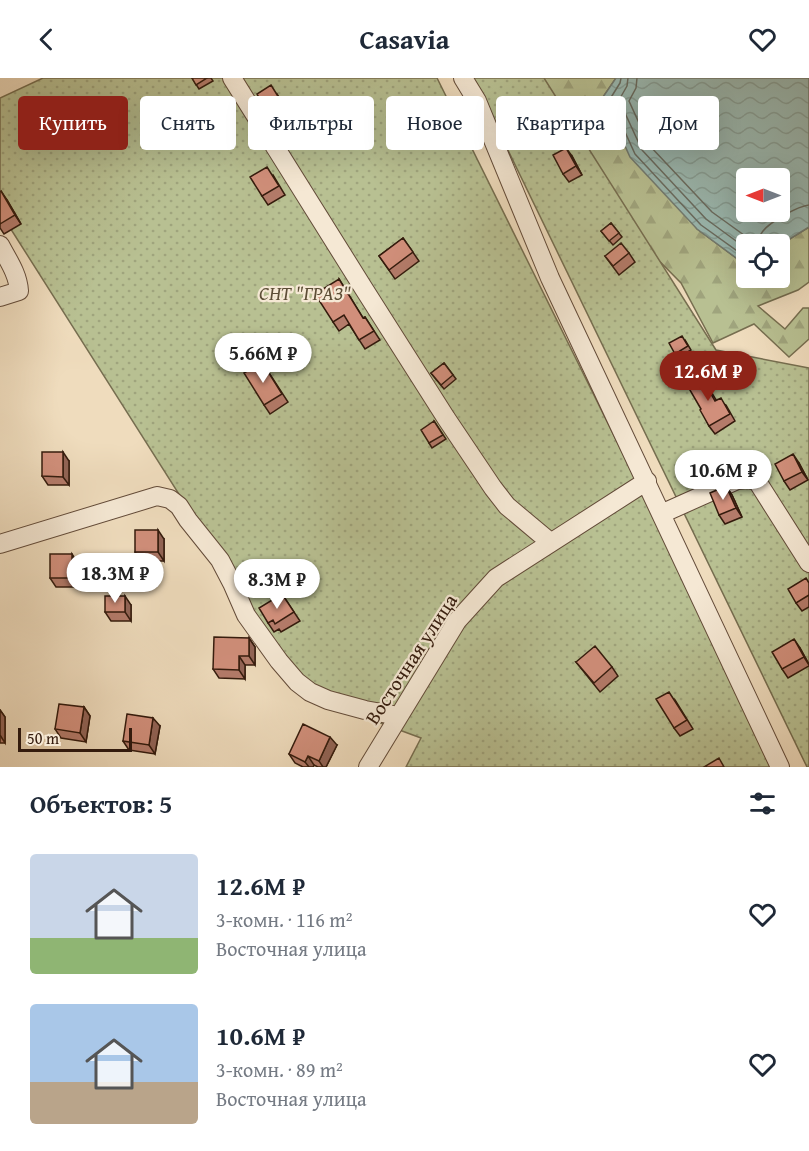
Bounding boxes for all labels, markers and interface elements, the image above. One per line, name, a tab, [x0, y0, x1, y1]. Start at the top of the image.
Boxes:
text: Casavia	[359, 19, 450, 59]
icon: back	[30, 23, 63, 56]
icon: heart	[746, 23, 779, 56]
chip: Купить	[18, 96, 128, 150]
chip: Снять	[140, 96, 236, 150]
chip: Фильтры	[248, 96, 374, 150]
chip: Новое	[386, 96, 484, 150]
chip: Квартира	[496, 96, 626, 150]
chip: Дом	[638, 96, 719, 150]
north arrow	[736, 168, 790, 222]
map controls	[736, 168, 790, 288]
button: locate	[736, 234, 790, 288]
park label: СНТ "ГРАЗ"	[259, 278, 351, 307]
pin: 5.66M ₽	[208, 333, 318, 384]
text: 5.66M ₽	[229, 338, 297, 367]
pin: 12.6M ₽	[653, 351, 763, 402]
text: 12.6M ₽	[674, 356, 742, 385]
pin: 10.6M ₽	[668, 450, 778, 501]
text: 10.6M ₽	[689, 455, 757, 484]
pin: 18.3M ₽	[60, 553, 170, 604]
text: 18.3M ₽	[81, 558, 149, 587]
pin: 8.3M ₽	[228, 559, 326, 610]
text: 8.3M ₽	[248, 564, 306, 593]
street label: Восточная улица	[357, 587, 464, 730]
scale bar	[18, 725, 132, 752]
text: 50 m	[27, 726, 59, 750]
text: Объектов: 5	[30, 784, 173, 823]
icon: filters	[746, 787, 779, 820]
text: 12.6M ₽	[216, 866, 305, 905]
icon: home	[78, 878, 150, 950]
icon: heart	[746, 898, 779, 931]
text: 3-комн. · 116 m²	[216, 905, 352, 934]
text: Восточная улица	[216, 934, 367, 963]
text: 10.6M ₽	[216, 1016, 305, 1055]
icon: home	[78, 1028, 150, 1100]
icon: heart	[746, 1048, 779, 1081]
text: 3-комн. · 89 m²	[216, 1055, 343, 1084]
text: Восточная улица	[216, 1084, 367, 1113]

